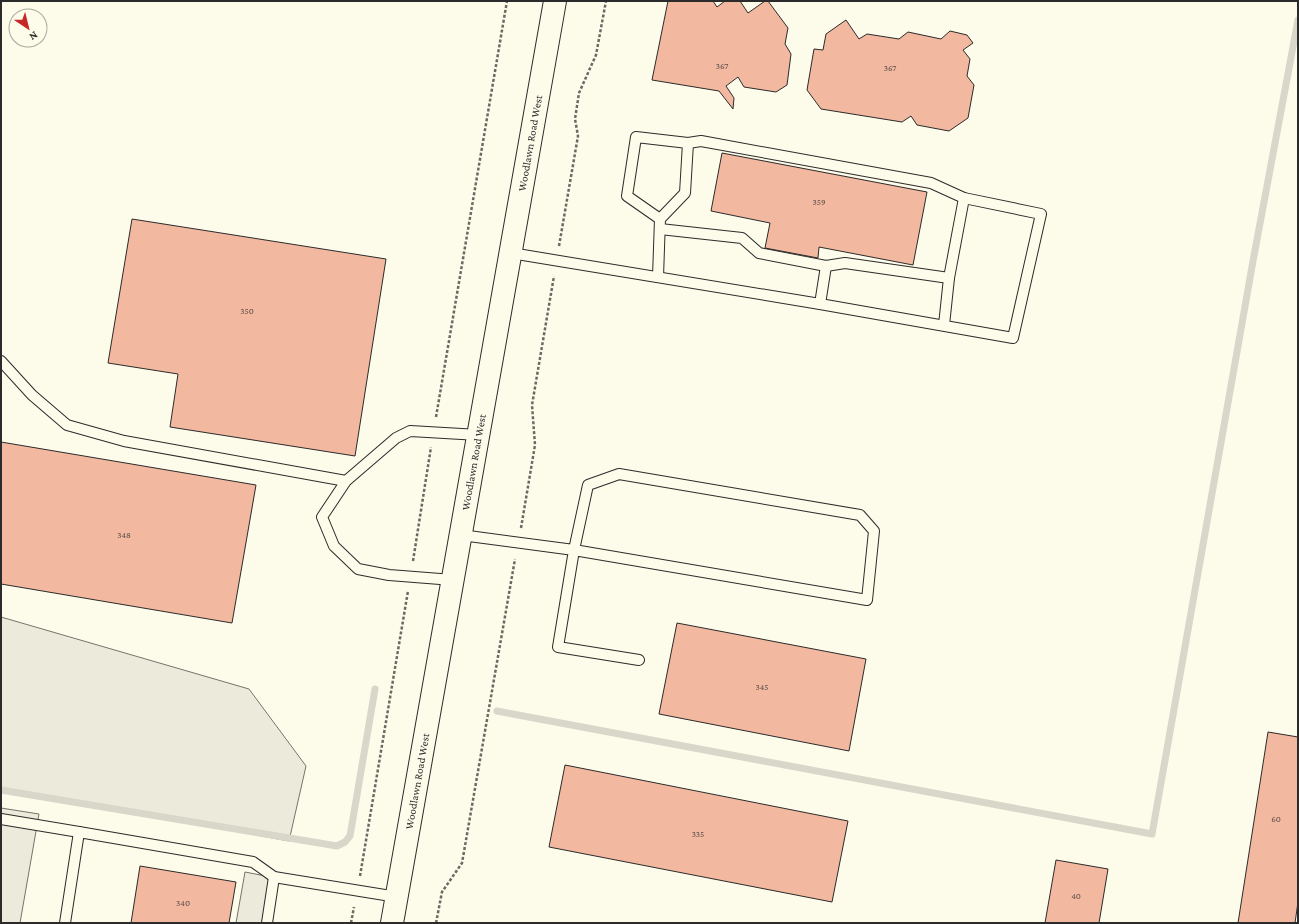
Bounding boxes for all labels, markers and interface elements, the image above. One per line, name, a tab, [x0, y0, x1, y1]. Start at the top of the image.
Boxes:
north arrow	[8, 8, 48, 48]
text: N	[27, 29, 40, 44]
house number: 367	[716, 61, 728, 71]
house number: 367	[884, 63, 896, 73]
street label: Woodlawn Road West	[516, 94, 544, 192]
house number: 359	[813, 197, 826, 207]
house number: 350	[240, 306, 254, 316]
street label: Woodlawn Road West	[459, 413, 488, 511]
house number: 348	[117, 530, 131, 540]
house number: 345	[755, 682, 769, 692]
street label: Woodlawn Road West	[403, 732, 432, 830]
house number: 60	[1271, 814, 1281, 824]
house number: 335	[692, 829, 704, 839]
house number: 40	[1071, 891, 1081, 901]
house number: 340	[176, 898, 190, 908]

